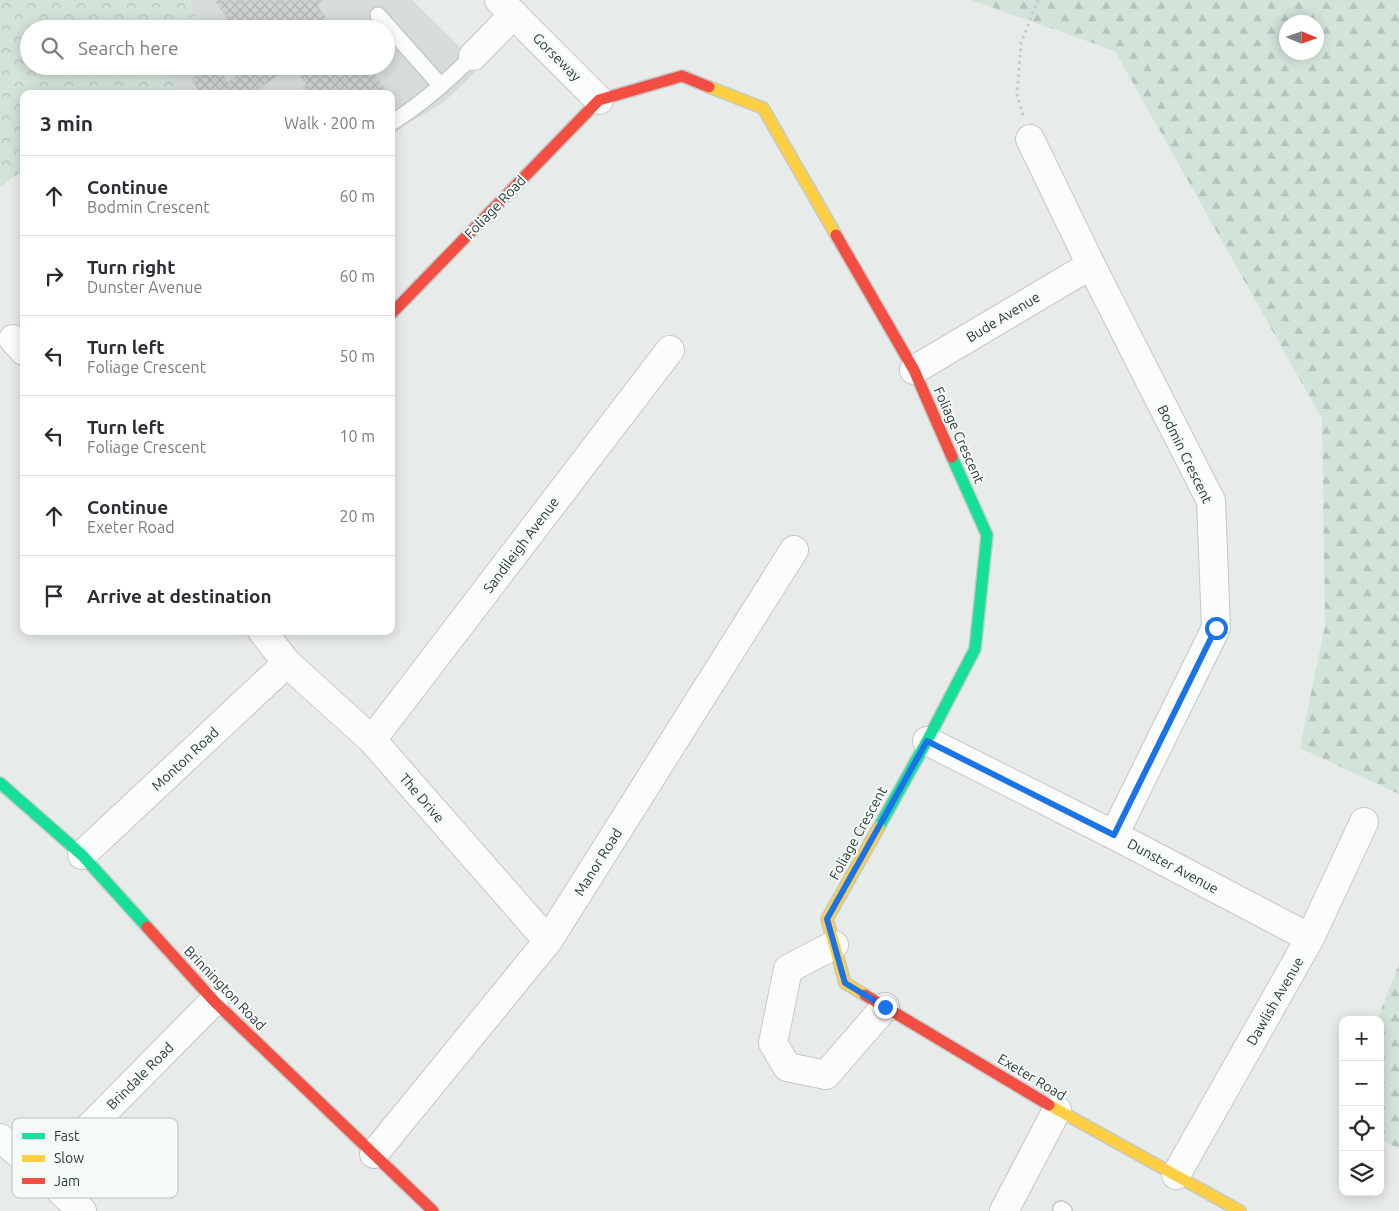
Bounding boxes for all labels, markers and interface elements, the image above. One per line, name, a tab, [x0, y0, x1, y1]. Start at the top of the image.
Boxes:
north arrow	[1279, 15, 1324, 60]
search box	[20, 20, 395, 75]
street label: Gorseway	[530, 30, 585, 85]
icon: search	[38, 34, 66, 62]
text: Search here	[78, 37, 178, 59]
text: 3 min	[40, 111, 93, 135]
text: Walk · 200 m	[284, 114, 375, 132]
street label: Foliage Road	[461, 172, 529, 242]
text: Continue	[87, 176, 168, 198]
icon: ahead	[40, 182, 68, 210]
text: 60 m	[339, 187, 375, 205]
text: Bodmin Crescent	[87, 198, 210, 216]
text: Turn right	[87, 256, 175, 278]
icon: right	[40, 262, 68, 290]
text: 60 m	[339, 267, 375, 285]
text: Dunster Avenue	[87, 278, 202, 296]
street label: Bude Avenue	[963, 289, 1043, 345]
text: Turn left	[87, 336, 165, 358]
icon: left	[40, 342, 68, 370]
text: 50 m	[339, 347, 375, 365]
text: Foliage Crescent	[87, 358, 206, 376]
street label: Foliage Crescent	[931, 384, 988, 486]
street label: Bodmin Crescent	[1154, 402, 1216, 506]
text: Turn left	[87, 416, 165, 438]
icon: left	[40, 422, 68, 450]
text: 10 m	[339, 427, 375, 445]
text: Foliage Crescent	[87, 438, 206, 456]
street label: Sandileigh Avenue	[480, 494, 562, 596]
text: Continue	[87, 496, 168, 518]
icon: ahead	[40, 502, 68, 530]
text: 20 m	[339, 507, 375, 525]
text: Exeter Road	[87, 518, 175, 536]
icon: arrive	[40, 582, 68, 610]
text: Arrive at destination	[87, 585, 272, 607]
route start	[1205, 617, 1228, 640]
street label: Monton Road	[148, 724, 222, 794]
street label: The Drive	[396, 770, 448, 826]
street label: Foliage Crescent	[826, 783, 890, 882]
street label: Manor Road	[571, 825, 625, 899]
street label: Dunster Avenue	[1125, 835, 1221, 897]
street label: Brinnington Road	[181, 943, 269, 1033]
street label: Dawlish Avenue	[1243, 954, 1307, 1048]
route end	[874, 996, 897, 1019]
map controls	[1339, 1016, 1384, 1196]
button: +	[1339, 1016, 1384, 1061]
street label: Brindale Road	[103, 1039, 177, 1113]
street label: Exeter Road	[995, 1050, 1069, 1104]
button: −	[1339, 1061, 1384, 1106]
button: locate	[1339, 1106, 1384, 1151]
legend	[12, 1118, 178, 1198]
text: Fast	[54, 1128, 80, 1144]
text: Slow	[54, 1150, 84, 1166]
button: layers	[1339, 1151, 1384, 1196]
text: Jam	[54, 1173, 80, 1189]

